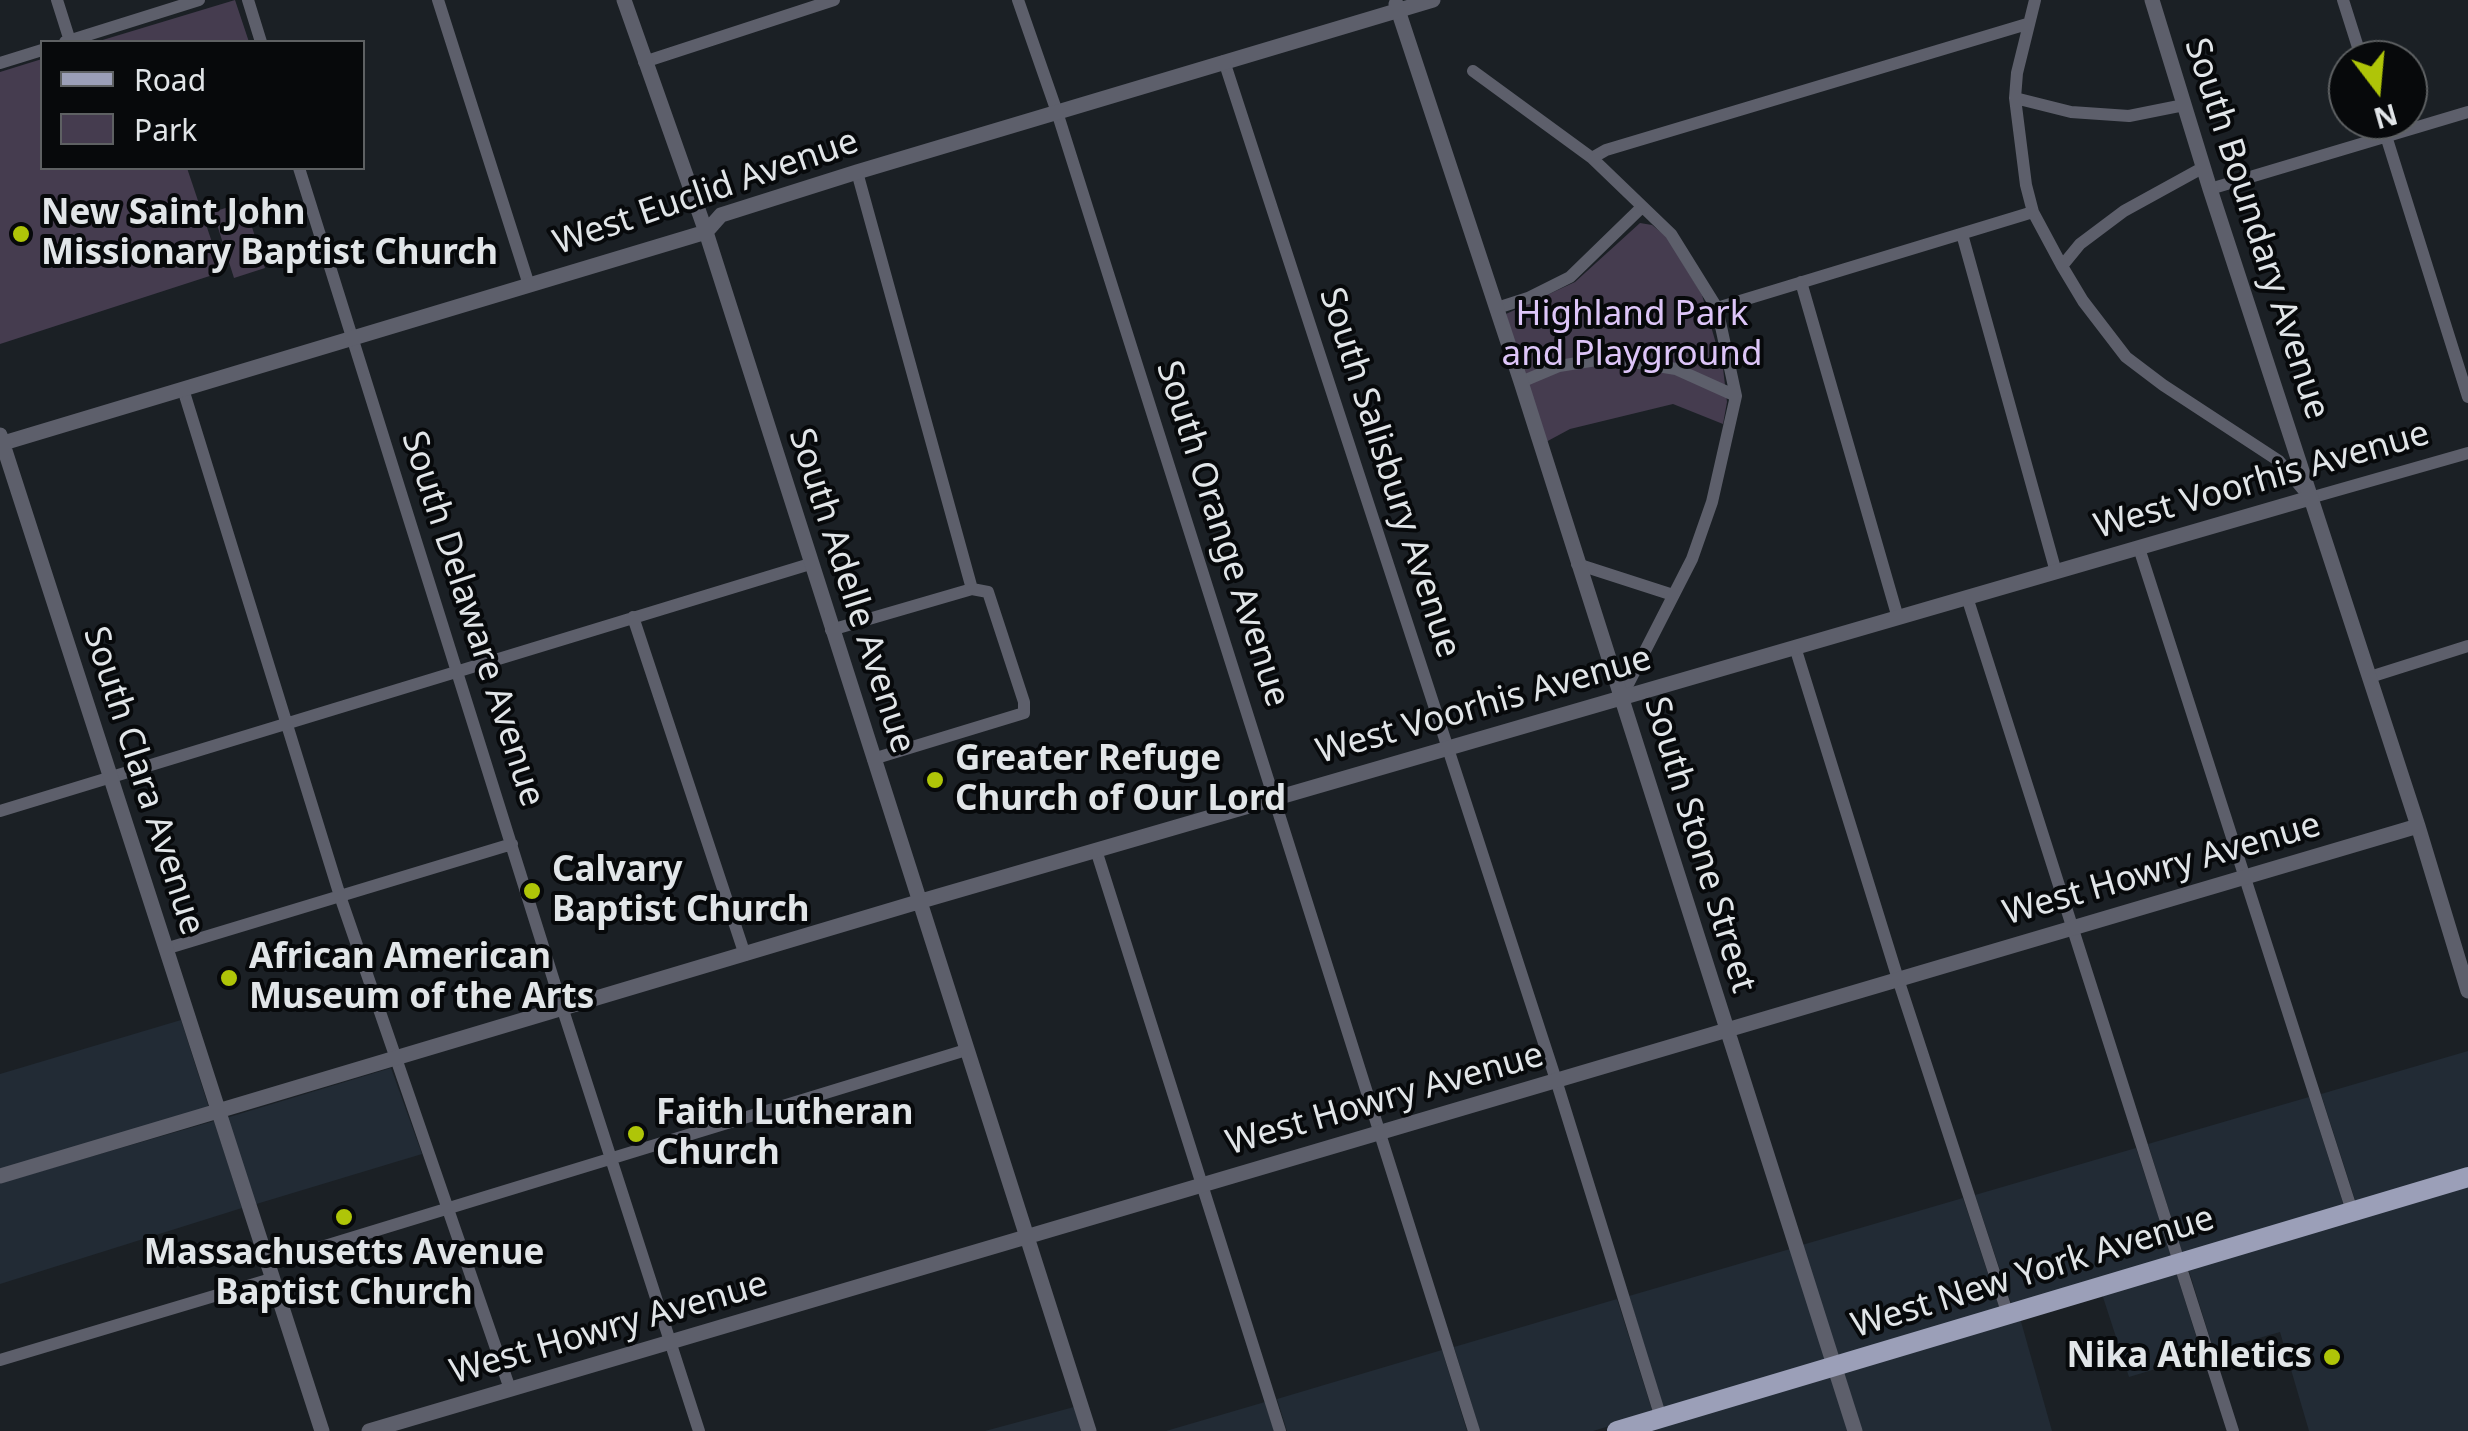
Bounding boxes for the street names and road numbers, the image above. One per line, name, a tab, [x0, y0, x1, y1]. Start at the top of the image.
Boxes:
street label: South Boundary Avenue	[2175, 33, 2337, 425]
street label: West Euclid Avenue	[548, 121, 864, 265]
street label: South Salisbury Avenue	[1309, 283, 1469, 663]
street label: South Orange Avenue	[1146, 356, 1298, 712]
street label: West Voorhis Avenue	[2090, 413, 2434, 549]
street label: South Adelle Avenue	[779, 423, 923, 759]
street label: South Delaware Avenue	[391, 426, 553, 812]
street label: South Clara Avenue	[73, 622, 213, 940]
street label: West Voorhis Avenue	[1312, 638, 1656, 774]
street label: South Stone Street	[1634, 692, 1764, 998]
street label: West Howry Avenue	[1998, 805, 2326, 935]
street label: West Howry Avenue	[1221, 1035, 1549, 1165]
street label: West New York Avenue	[1847, 1198, 2219, 1348]
street label: West Howry Avenue	[445, 1264, 773, 1394]

